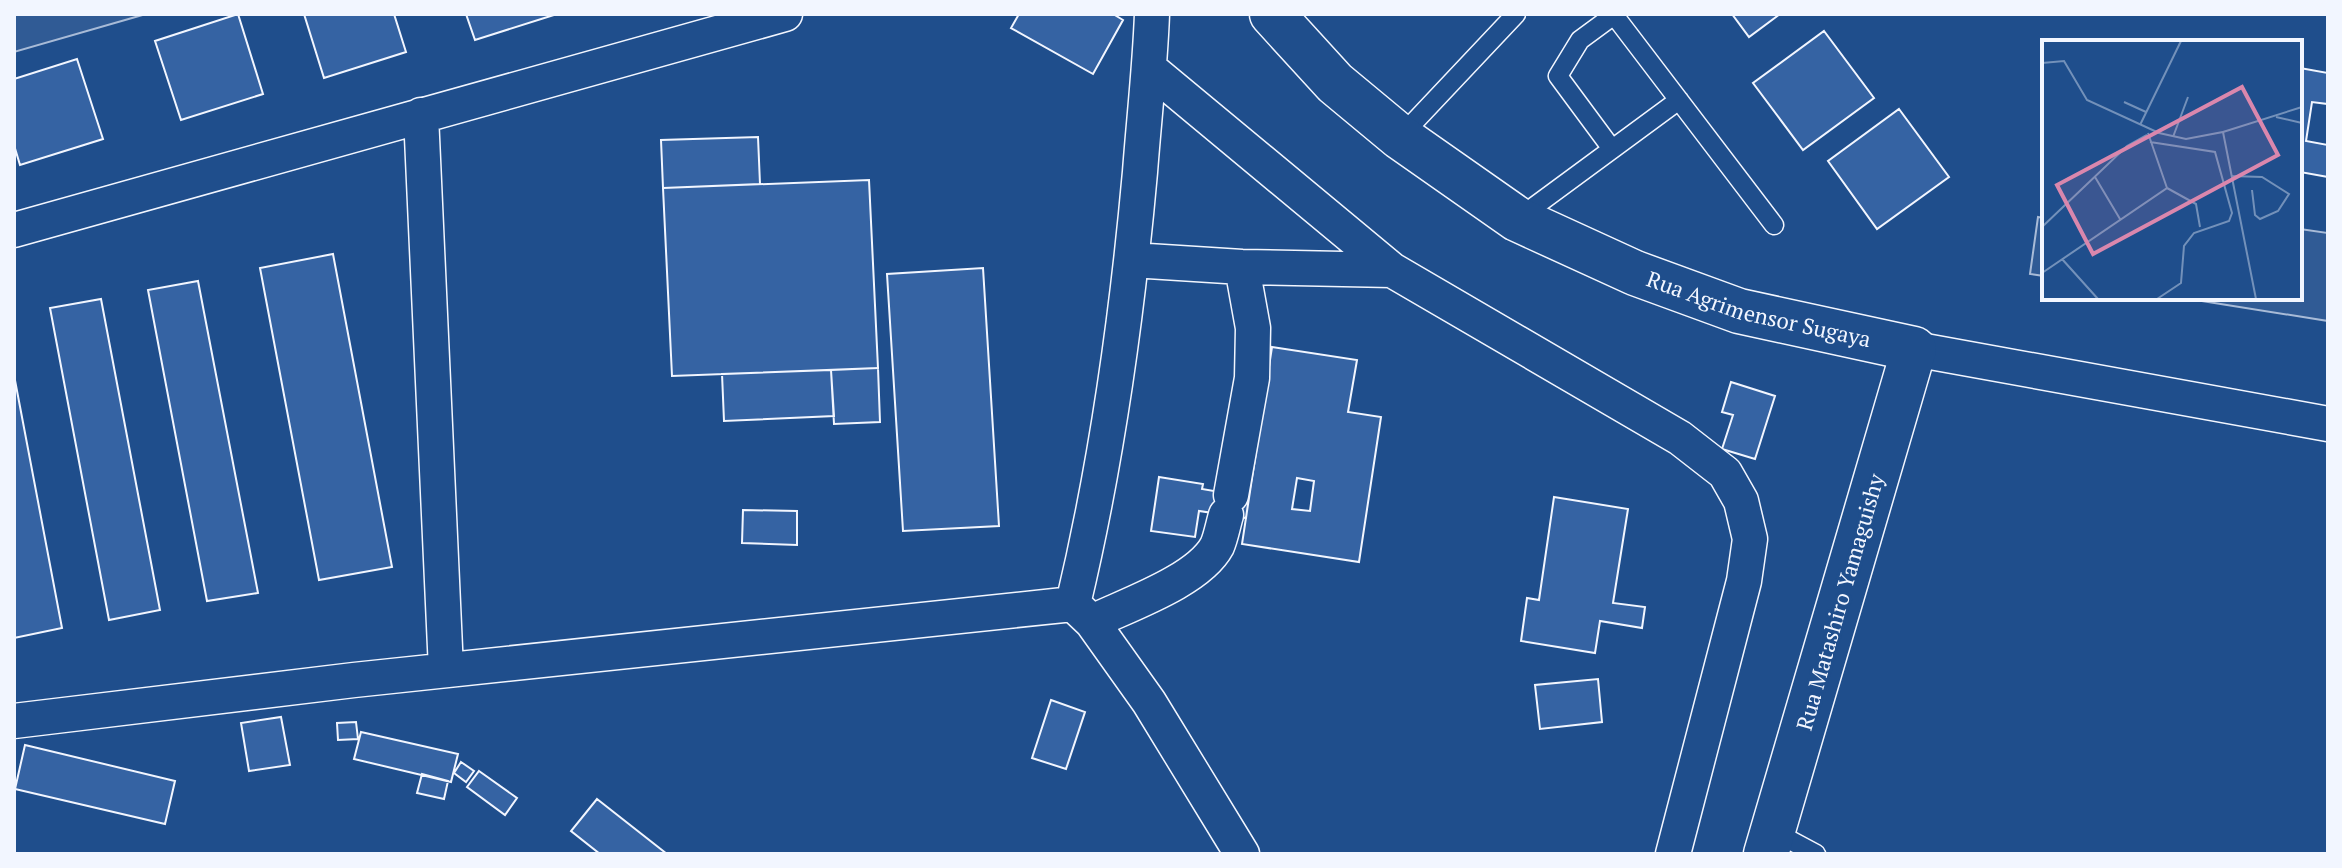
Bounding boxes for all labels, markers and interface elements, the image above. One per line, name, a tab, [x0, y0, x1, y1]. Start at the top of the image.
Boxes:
inset map	[2042, 40, 2302, 300]
street label: Rua Agrimensor Sugaya	[1643, 264, 1874, 353]
street label: Rua Matashiro Yamaguishy	[1789, 469, 1890, 733]

